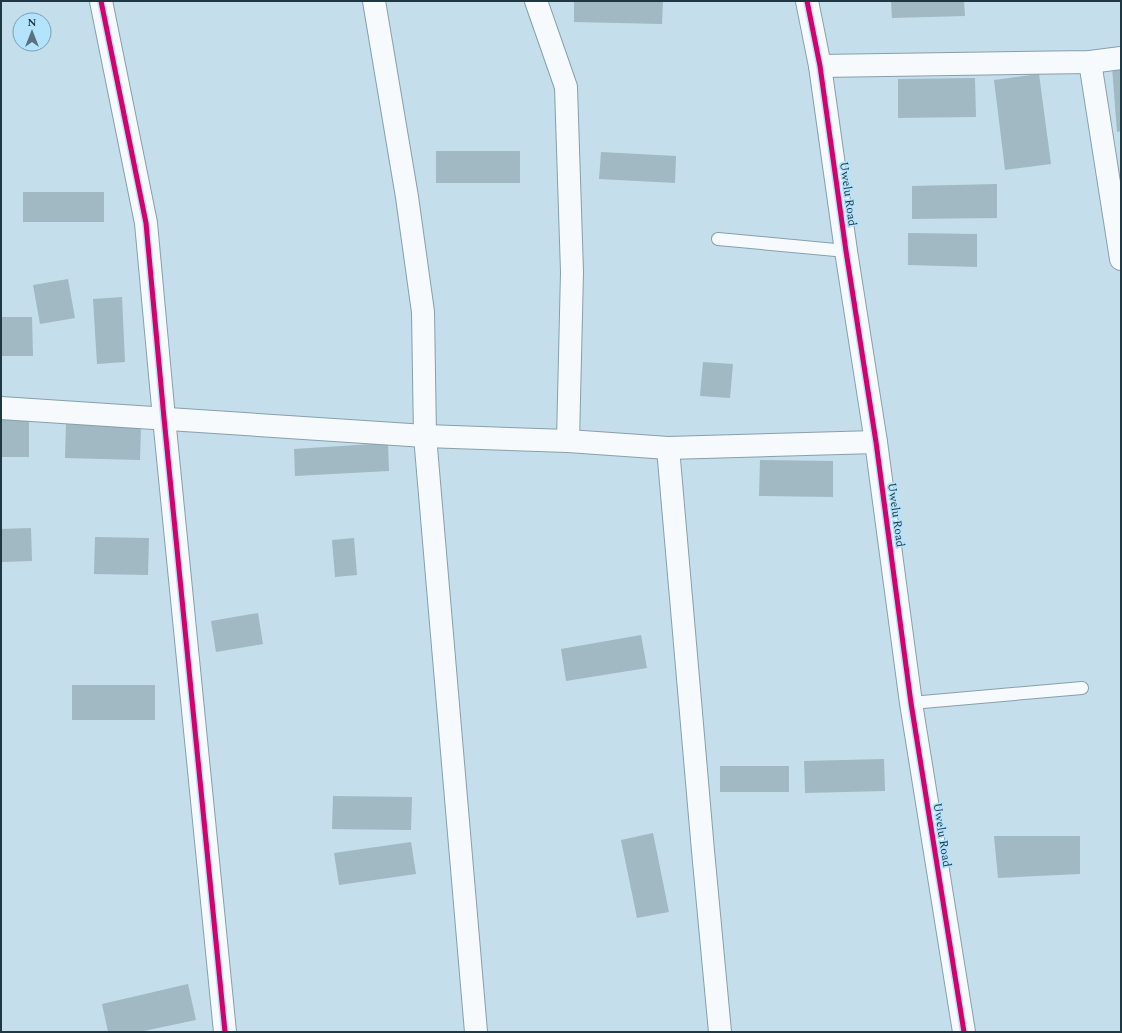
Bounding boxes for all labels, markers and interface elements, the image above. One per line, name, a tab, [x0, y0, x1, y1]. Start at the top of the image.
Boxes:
north arrow	[12, 12, 52, 52]
text: N	[28, 14, 37, 31]
street label: Uwelu Road	[834, 161, 862, 228]
street label: Uwelu Road	[882, 482, 910, 549]
street label: Uwelu Road	[928, 801, 957, 869]

